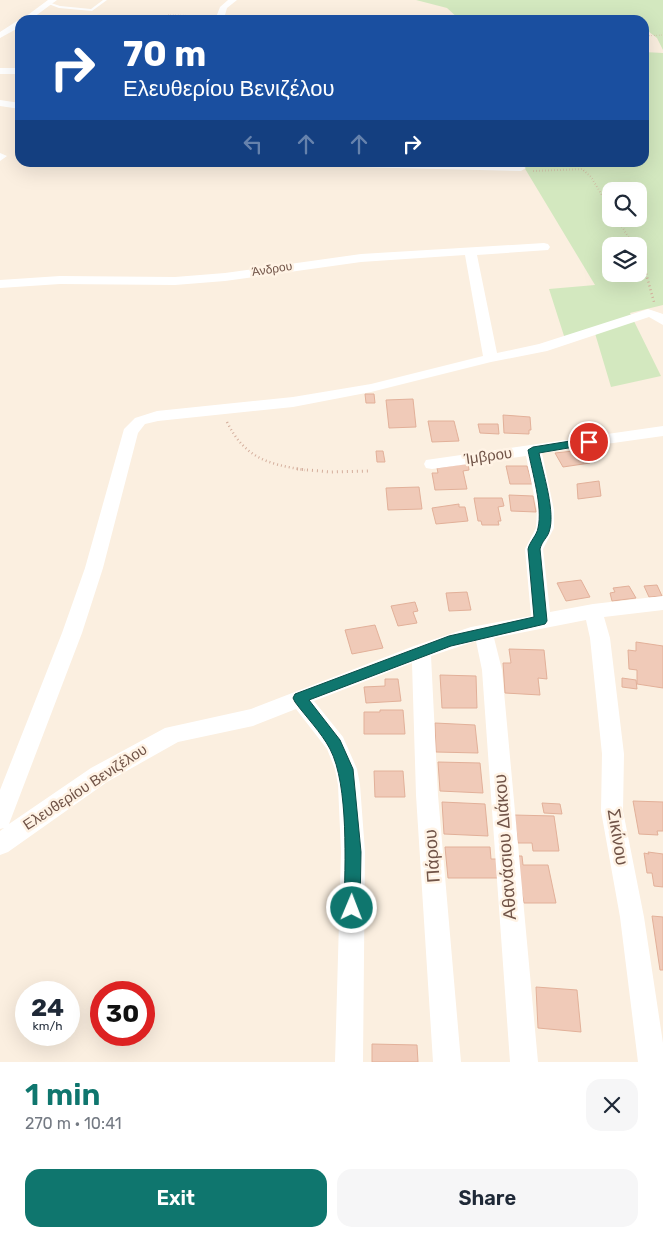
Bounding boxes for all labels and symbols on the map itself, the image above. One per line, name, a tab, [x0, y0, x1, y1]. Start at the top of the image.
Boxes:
street label: Άνδρου	[251, 259, 293, 279]
pin	[568, 421, 610, 463]
street label: Ίμβρου	[462, 444, 513, 468]
street label: Ελευθερίου Βενιζέλου	[20, 740, 150, 834]
street label: Αθανάσιου Διάκου	[489, 773, 521, 921]
street label: Σικίνου	[603, 807, 633, 867]
street label: Πάρου	[419, 829, 445, 883]
position arrow	[325, 881, 377, 933]
speed limit sign: 30	[90, 981, 155, 1046]

